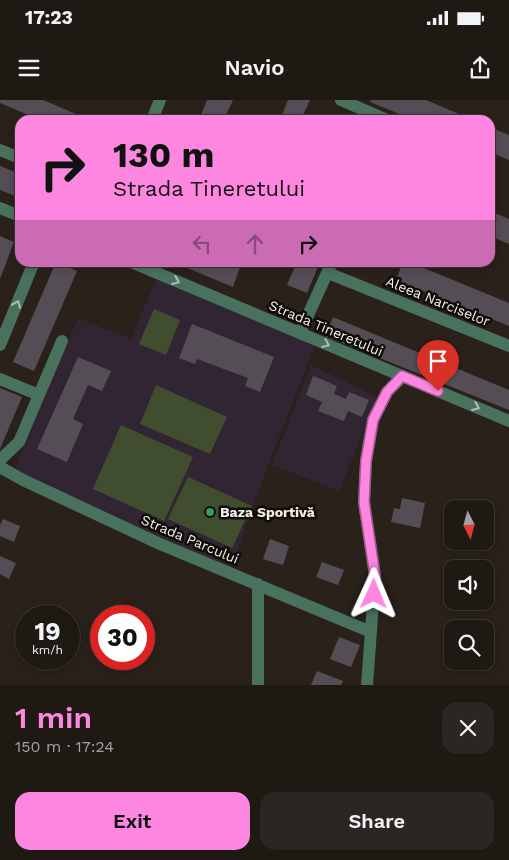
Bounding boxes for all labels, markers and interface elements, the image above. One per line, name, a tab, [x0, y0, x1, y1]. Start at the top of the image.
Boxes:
text: 17:23	[25, 6, 73, 29]
icon: menu	[15, 54, 43, 82]
icon: share	[466, 54, 494, 82]
text: Navio	[225, 55, 284, 80]
text: 130 m	[113, 134, 214, 176]
icon: right	[30, 135, 95, 200]
text: Strada Tineretului	[113, 176, 305, 201]
icon: left	[188, 230, 216, 258]
icon: ahead	[241, 230, 269, 258]
icon: right	[294, 230, 322, 258]
street label: Aleea Narciselor	[384, 273, 493, 329]
one-way arrow	[171, 275, 180, 286]
street label: Strada Tineretului	[267, 297, 385, 359]
one-way arrow	[11, 300, 21, 309]
one-way arrow	[321, 337, 330, 348]
pin	[417, 340, 459, 391]
icon: arrive	[424, 347, 452, 375]
one-way arrow	[471, 401, 479, 411]
north arrow	[444, 500, 494, 550]
map controls	[444, 500, 494, 670]
place label: Baza Sportivă	[220, 504, 316, 520]
marker: Baza Sportivă	[204, 506, 216, 518]
street label: Strada Parcului	[139, 511, 241, 567]
button: sound	[444, 560, 494, 610]
position arrow	[347, 567, 399, 619]
speed limit sign: 30	[90, 605, 155, 670]
text: 19	[34, 617, 61, 646]
button: search	[444, 620, 494, 670]
text: km/h	[32, 643, 63, 657]
text: 1 min	[15, 700, 92, 735]
button: close	[442, 702, 494, 754]
text: 150 m · 17:24	[15, 737, 114, 756]
button: Exit	[15, 792, 250, 850]
button: Share	[260, 792, 494, 850]

